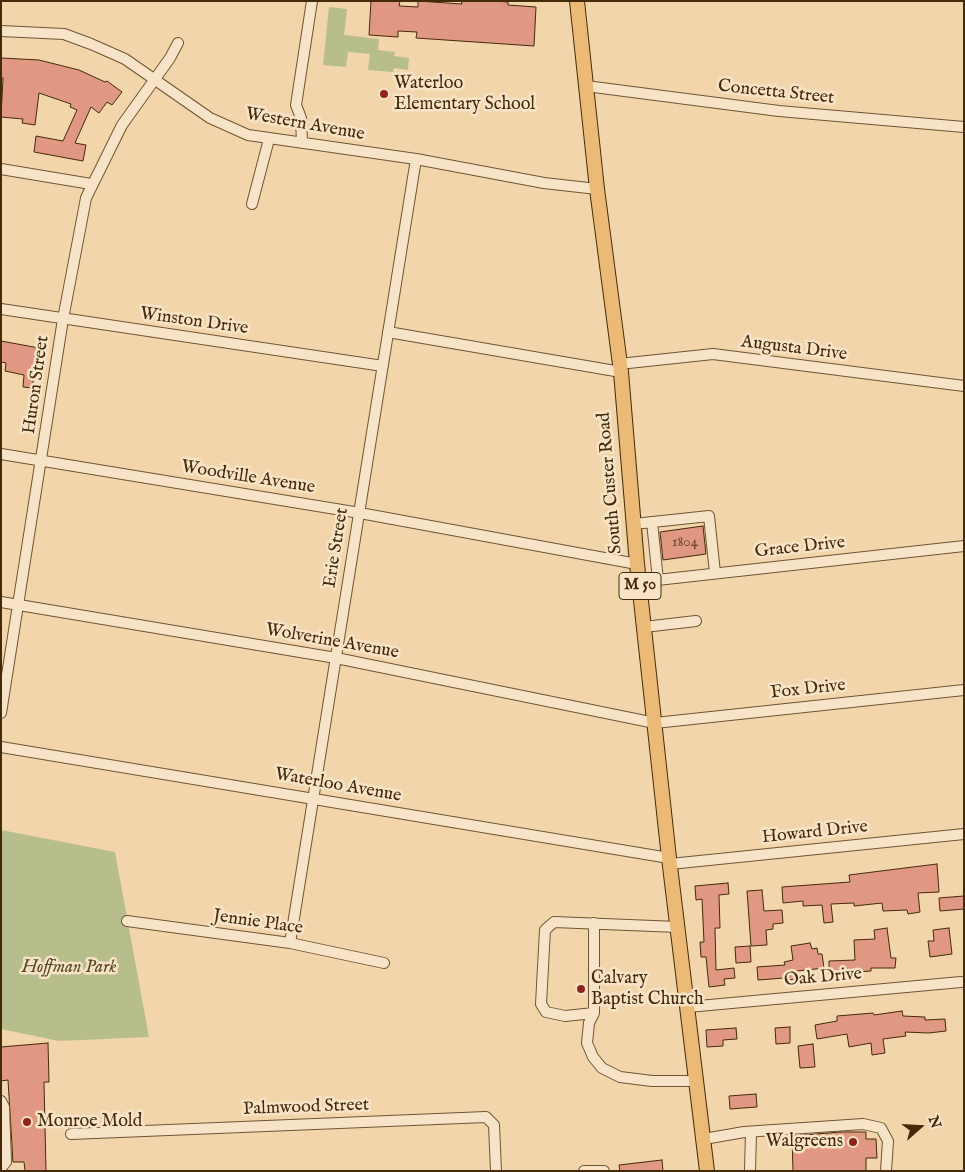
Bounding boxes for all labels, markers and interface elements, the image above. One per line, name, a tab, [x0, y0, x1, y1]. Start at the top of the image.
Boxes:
place label: Waterloo Elementary School	[394, 73, 535, 116]
street label: Concetta Street	[717, 76, 835, 110]
marker: Waterloo Elementary School	[378, 88, 390, 100]
street label: Western Avenue	[244, 104, 366, 146]
street label: Winston Drive	[138, 304, 250, 340]
street label: Augusta Drive	[740, 332, 848, 366]
street label: Huron Street	[19, 334, 55, 436]
street label: South Custer Road	[594, 411, 628, 555]
street label: Woodville Avenue	[180, 457, 316, 499]
street label: Erie Street	[320, 506, 354, 590]
street label: Grace Drive	[754, 533, 846, 563]
house number: 1804	[672, 534, 698, 552]
road number: M 50	[619, 572, 661, 600]
street label: Wolverine Avenue	[264, 620, 400, 664]
street label: Fox Drive	[769, 675, 847, 705]
street label: Waterloo Avenue	[273, 764, 403, 808]
street label: Howard Drive	[761, 817, 869, 849]
street label: Jennie Place	[212, 906, 304, 940]
park label: Hoffman Park	[22, 957, 116, 979]
street label: Oak Drive	[783, 964, 863, 992]
place label: Calvary Baptist Church	[591, 968, 703, 1011]
marker: Calvary Baptist Church	[575, 983, 587, 995]
street label: Palmwood Street	[243, 1095, 369, 1121]
north arrow	[895, 1102, 945, 1152]
place label: Monroe Mold	[37, 1111, 142, 1133]
text: N	[924, 1113, 945, 1131]
marker: Monroe Mold	[21, 1116, 33, 1128]
place label: Walgreens	[765, 1131, 843, 1153]
marker: Walgreens	[847, 1136, 859, 1148]

